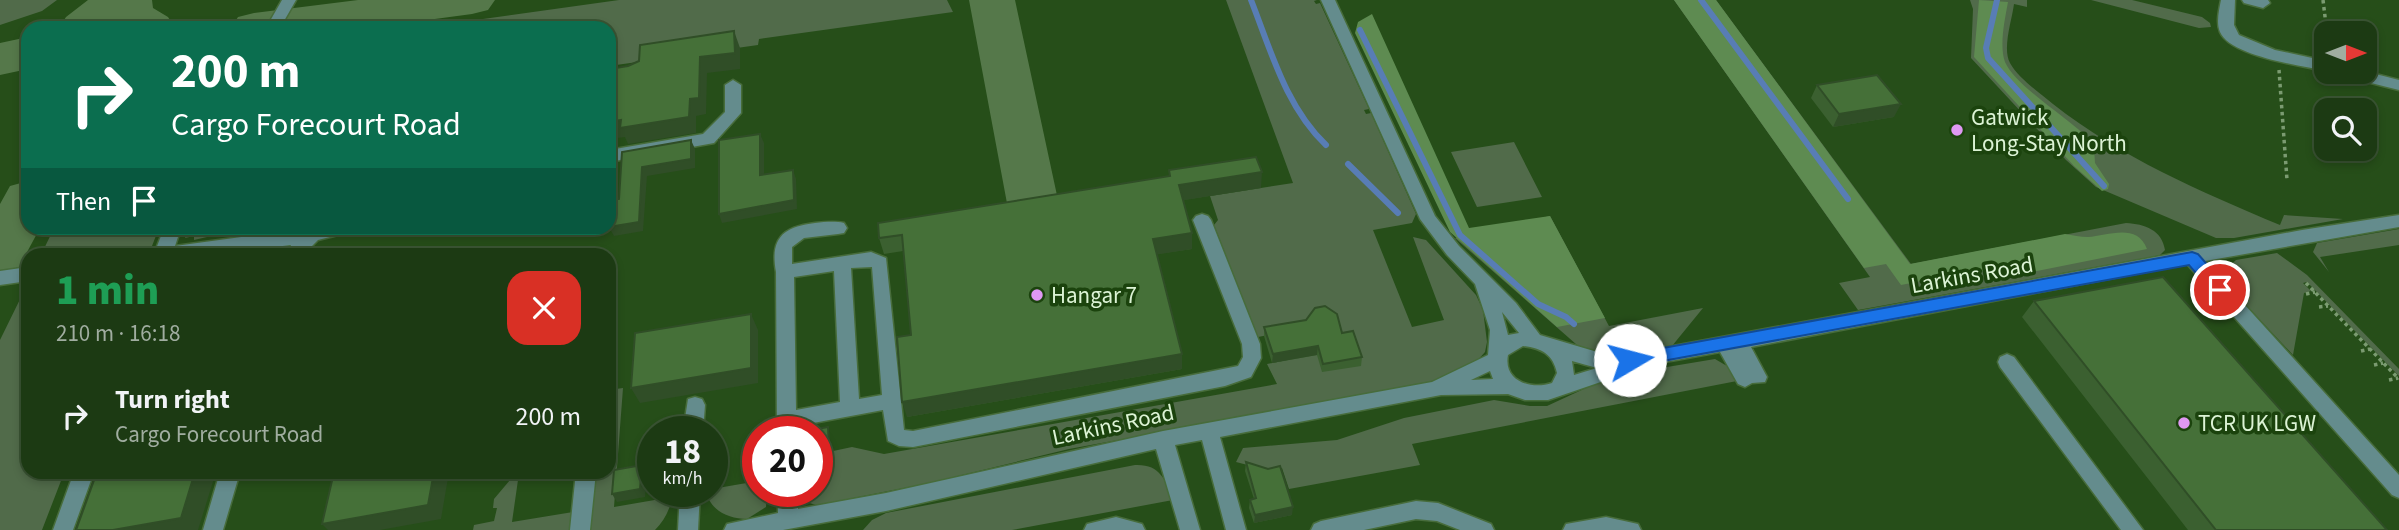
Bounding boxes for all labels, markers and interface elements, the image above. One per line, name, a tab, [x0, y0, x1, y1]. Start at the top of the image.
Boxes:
north arrow	[2314, 21, 2376, 84]
map controls	[2314, 21, 2377, 161]
text: 200 m	[171, 37, 300, 107]
icon: right	[56, 49, 147, 140]
button: search	[2314, 98, 2377, 161]
place label: Gatwick Long-Stay North	[1971, 101, 2127, 160]
text: Cargo Forecourt Road	[171, 102, 461, 148]
marker: Gatwick Long-Stay North	[1949, 122, 1965, 138]
icon: arrive	[125, 182, 163, 220]
text: Then	[56, 183, 111, 220]
street label: Larkins Road	[1908, 248, 2036, 302]
pin	[2190, 260, 2250, 320]
text: 1 min	[56, 261, 159, 321]
button: close	[507, 271, 581, 345]
icon: arrive	[2201, 271, 2239, 309]
place label: Hangar 7	[1051, 279, 1137, 312]
marker: Hangar 7	[1029, 287, 1045, 303]
text: 210 m · 16:18	[56, 317, 180, 350]
position arrow	[1593, 323, 1667, 397]
text: Turn right	[115, 381, 230, 418]
street label: Larkins Road	[1049, 396, 1177, 454]
icon: right	[56, 397, 94, 435]
text: 200 m	[515, 398, 581, 435]
place label: TCR UK LGW	[2198, 407, 2316, 440]
marker: TCR UK LGW	[2176, 415, 2192, 431]
speed limit sign: 20	[742, 416, 833, 507]
text: Cargo Forecourt Road	[115, 418, 323, 451]
text: 18	[664, 427, 701, 477]
text: km/h	[663, 466, 702, 491]

